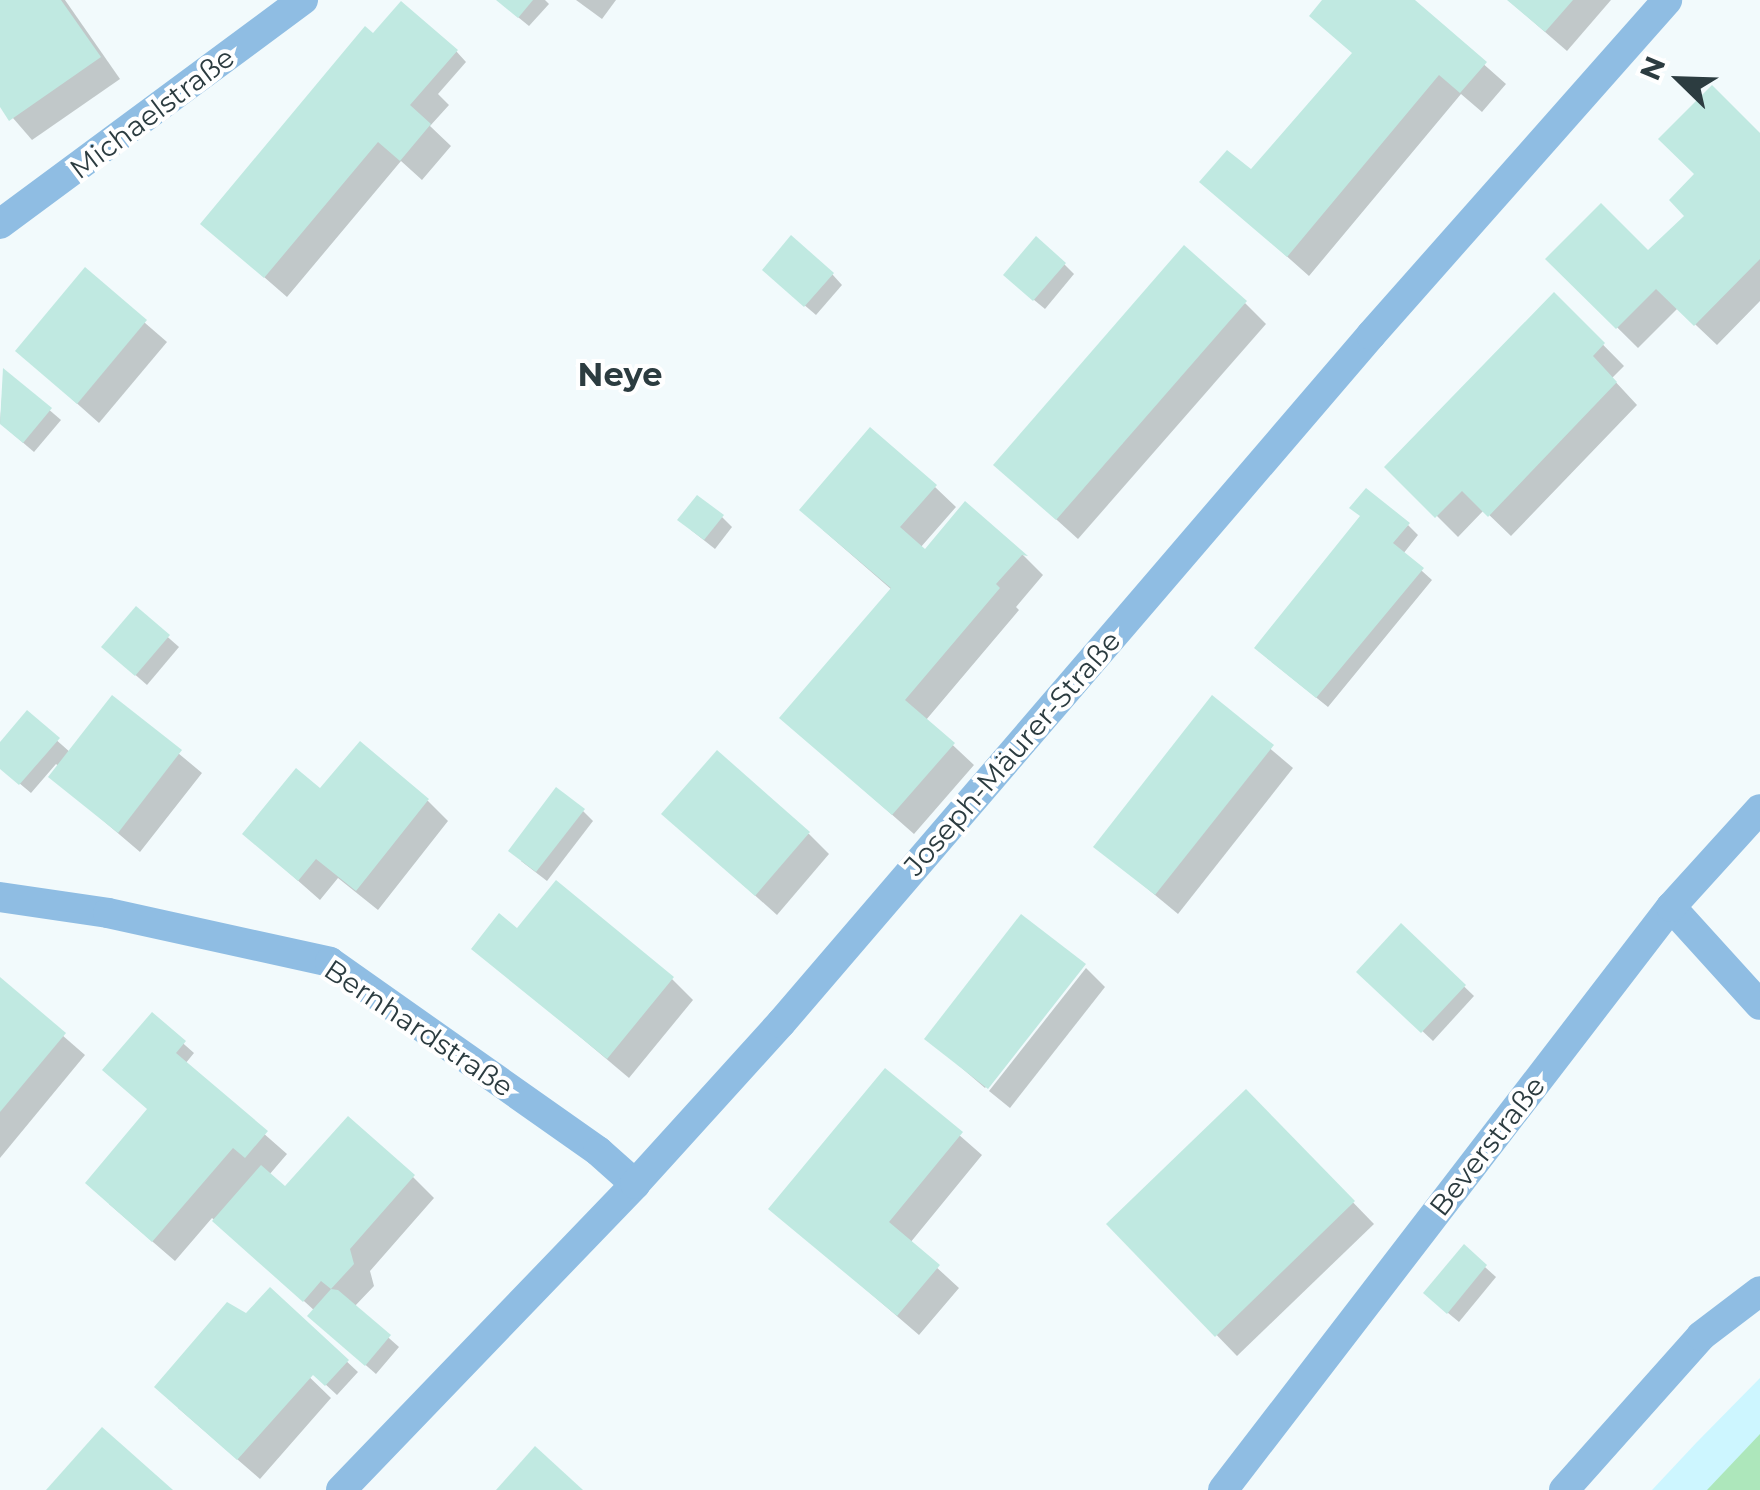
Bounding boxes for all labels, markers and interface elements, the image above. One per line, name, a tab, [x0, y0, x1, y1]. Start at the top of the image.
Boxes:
north arrow	[1630, 30, 1730, 130]
street label: Michaelstraße	[63, 40, 241, 186]
text: N	[1632, 51, 1672, 85]
district label: Neye	[578, 356, 662, 394]
street label: Joseph-Mäurer-Straße	[897, 624, 1127, 882]
street label: Bernhardstraße	[318, 952, 520, 1104]
street label: Beverstraße	[1422, 1070, 1552, 1222]

